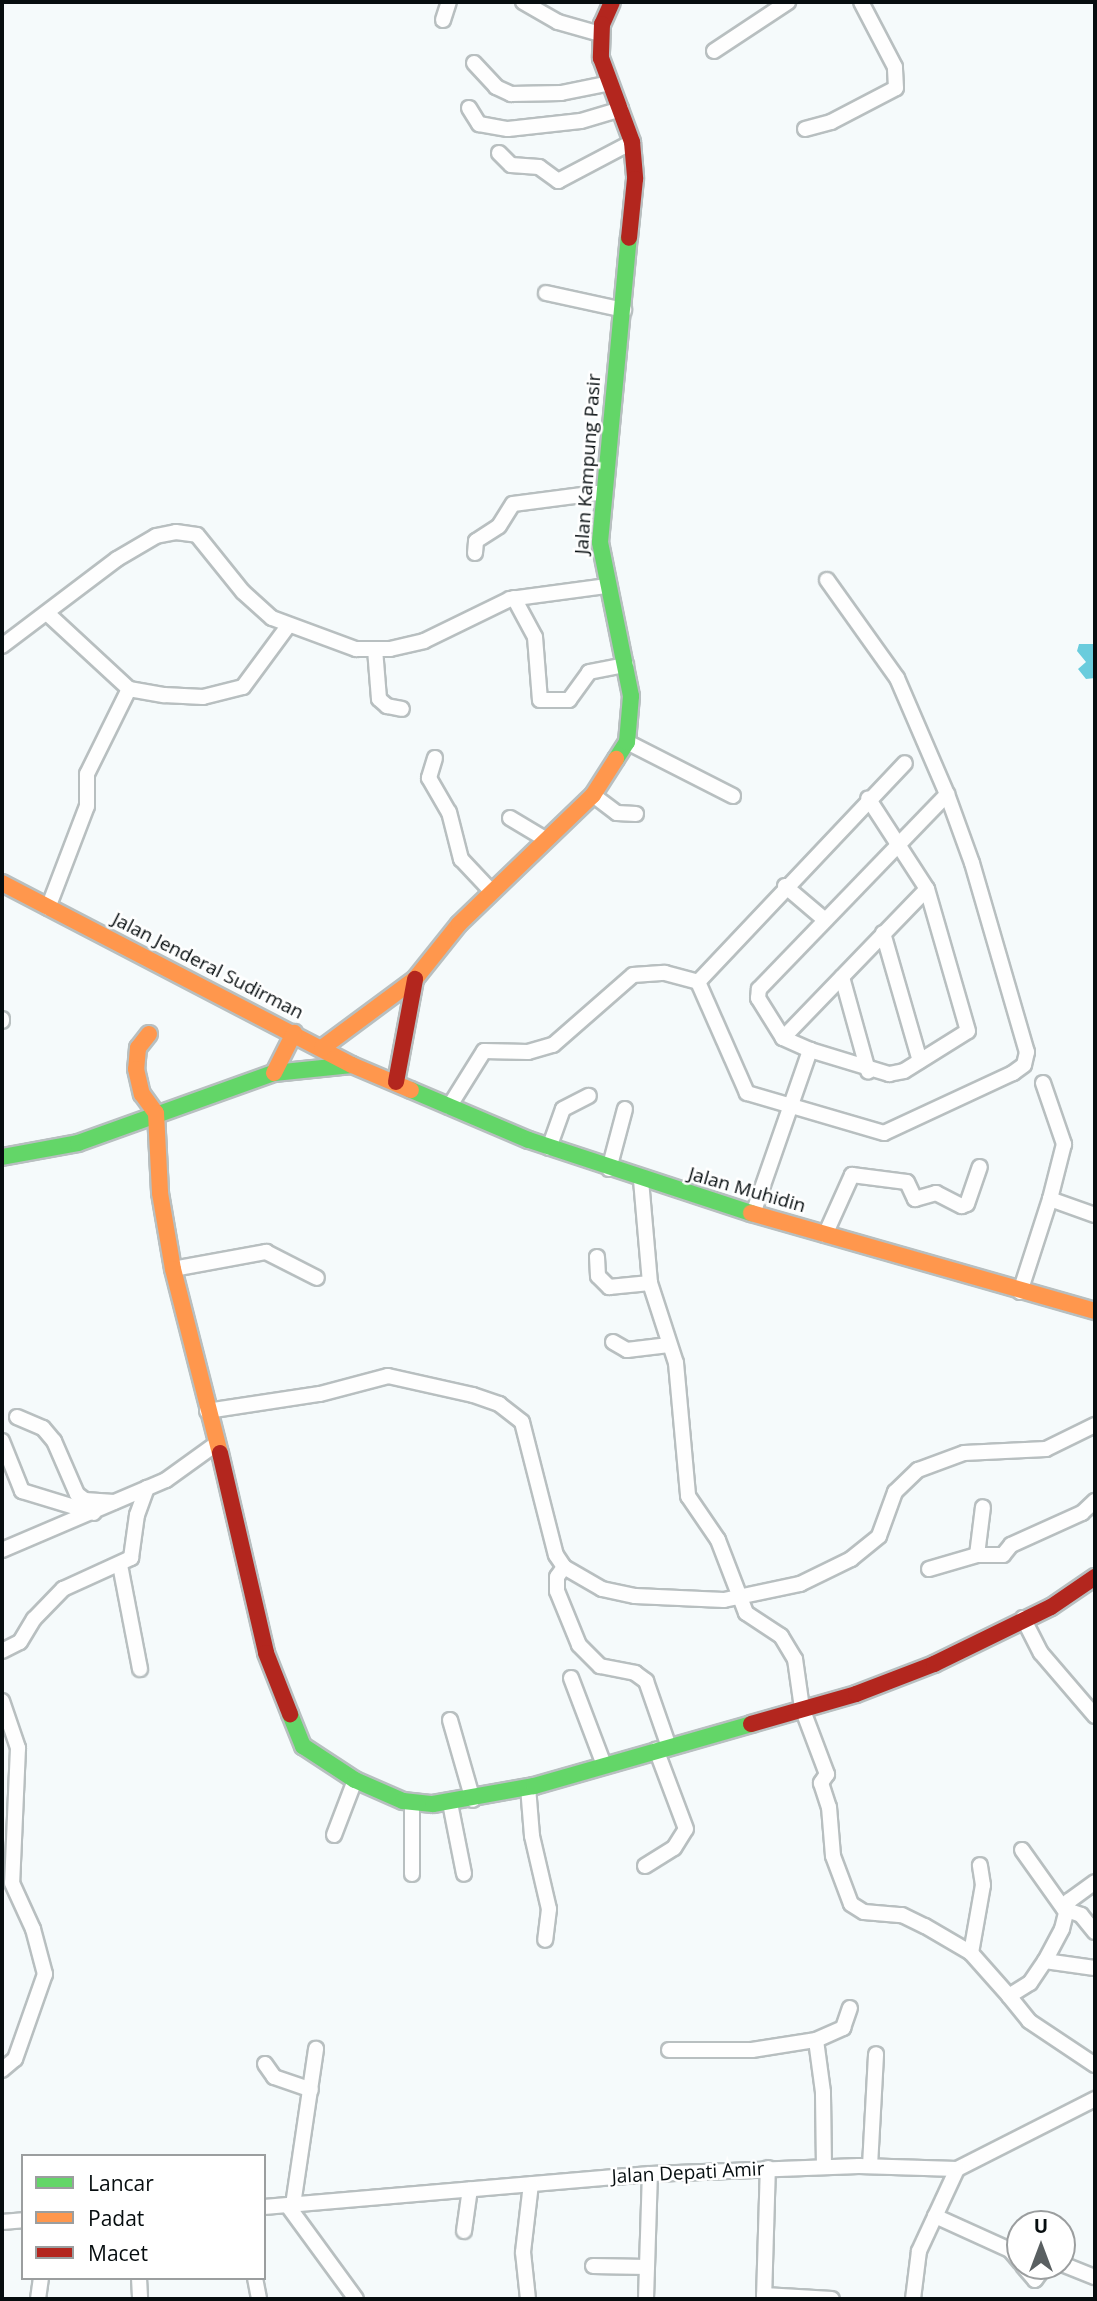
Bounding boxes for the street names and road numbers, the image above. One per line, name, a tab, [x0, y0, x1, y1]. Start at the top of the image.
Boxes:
street label: Jalan Kampung Pasir	[570, 373, 606, 555]
street label: Jalan Jenderal Sudirman	[109, 908, 307, 1024]
street label: Jalan Muhidin	[686, 1162, 808, 1218]
street label: Jalan Depati Amir	[611, 2158, 765, 2188]

